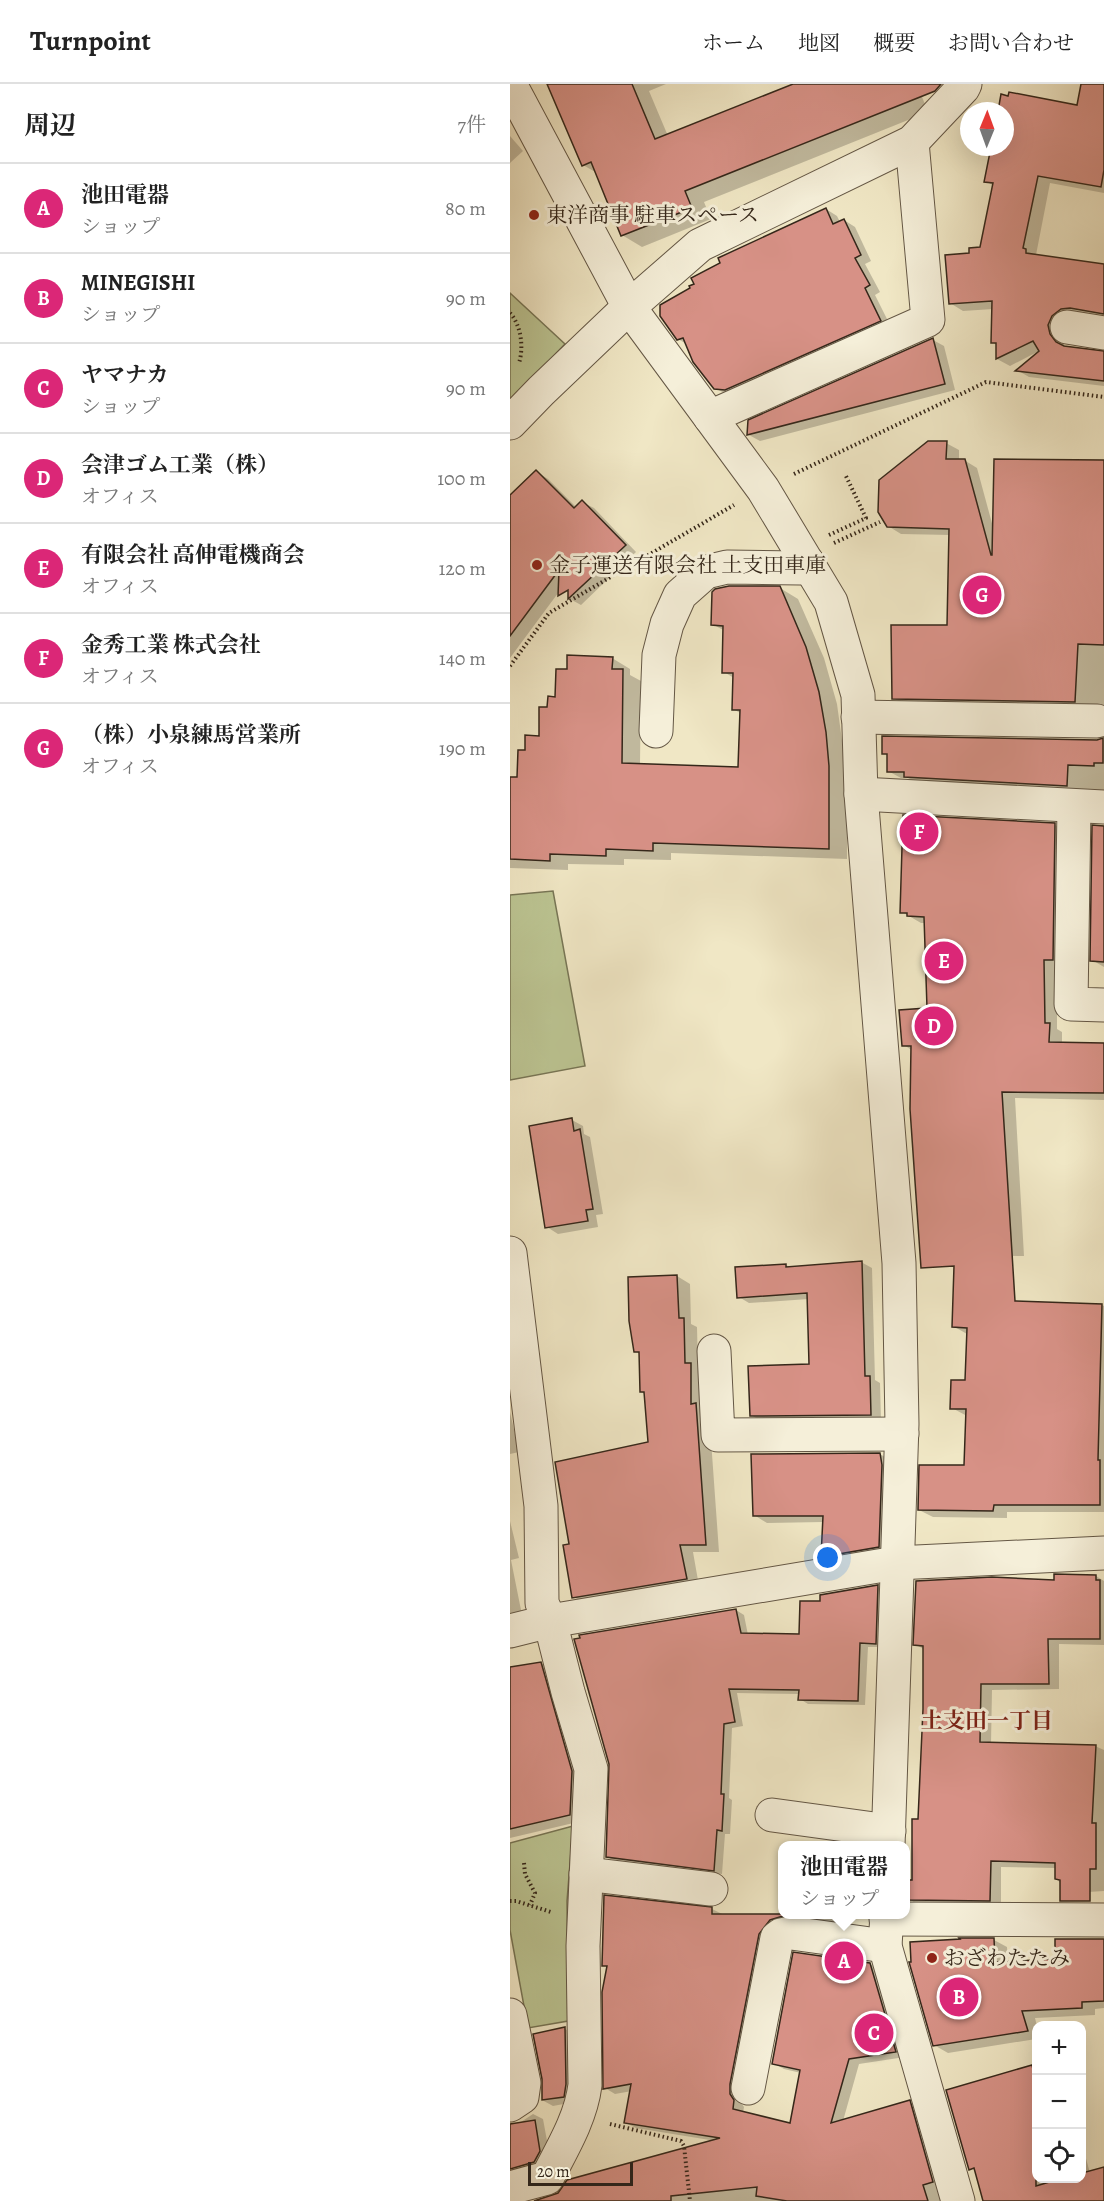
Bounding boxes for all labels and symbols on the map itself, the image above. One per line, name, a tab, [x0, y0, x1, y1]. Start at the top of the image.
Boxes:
north arrow	[960, 102, 1014, 156]
place label: 東洋商事 駐車スペース	[546, 201, 759, 229]
marker: 東洋商事 駐車スペース	[527, 208, 541, 222]
place label: 金子運送有限会社 土支田車庫	[549, 551, 826, 579]
marker: 金子運送有限会社 土支田車庫	[530, 558, 544, 572]
pin: G	[962, 572, 1002, 618]
pin: F	[900, 810, 938, 855]
pin: E	[924, 938, 964, 984]
pin: D	[914, 1004, 954, 1048]
your location	[813, 1543, 842, 1572]
district label: 土支田一丁目	[921, 1706, 1053, 1736]
pin: A	[824, 1938, 864, 1984]
place label: おざわたたみ	[944, 1944, 1070, 1972]
marker: おざわたたみ	[925, 1951, 939, 1965]
pin: B	[940, 1974, 978, 2020]
pin: C	[854, 2010, 894, 2056]
scale bar	[528, 2159, 633, 2186]

